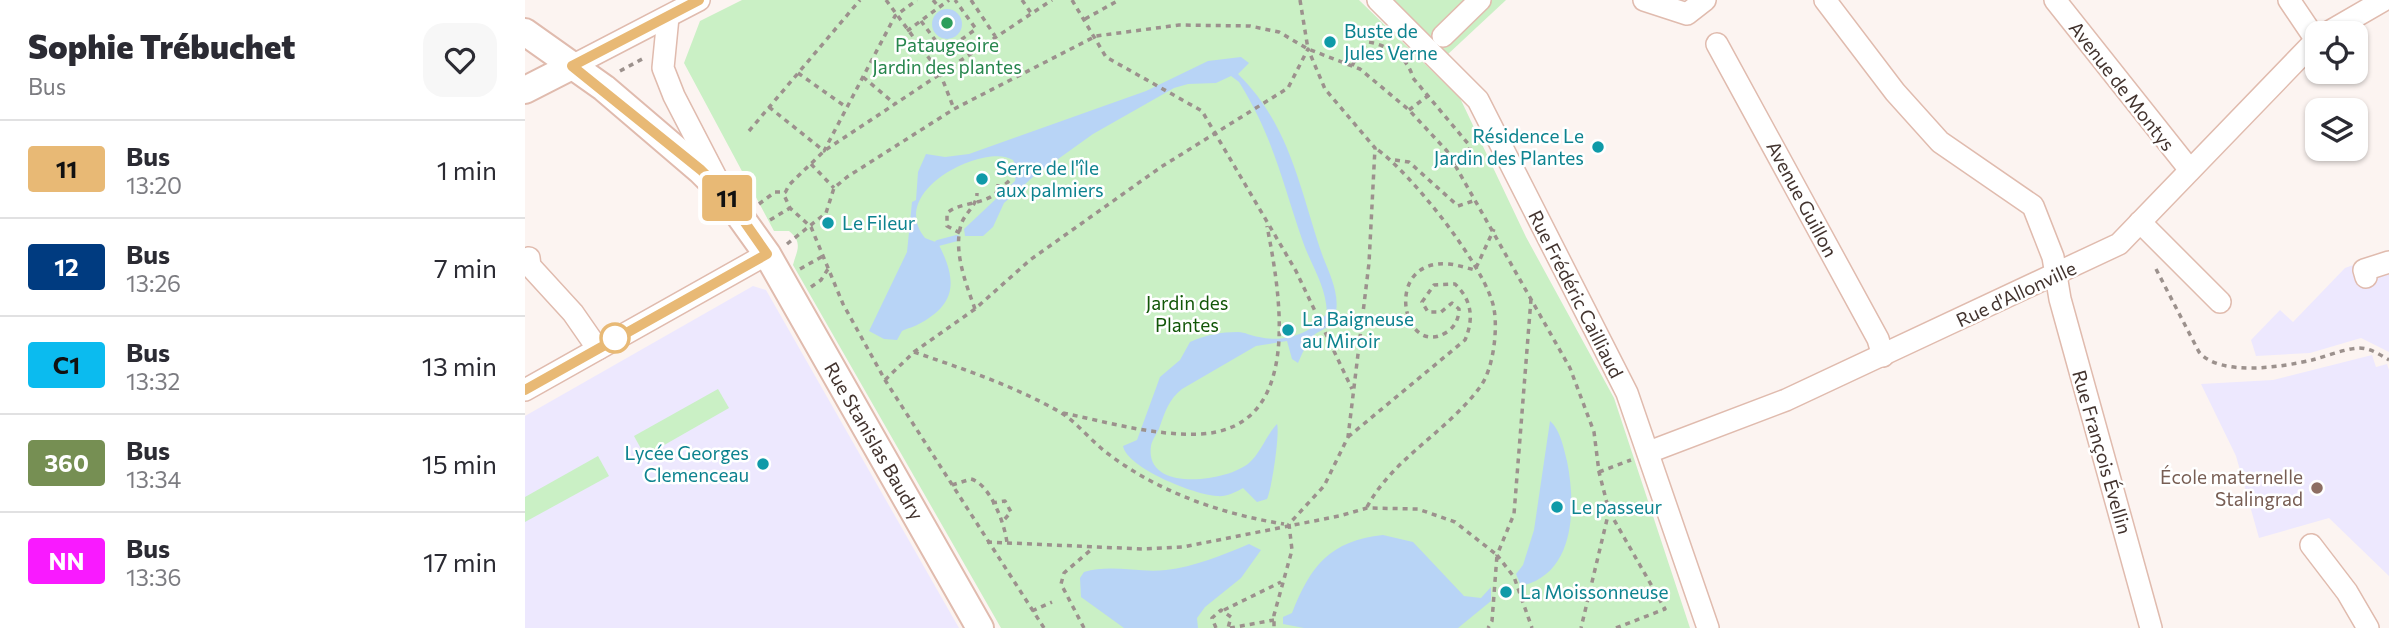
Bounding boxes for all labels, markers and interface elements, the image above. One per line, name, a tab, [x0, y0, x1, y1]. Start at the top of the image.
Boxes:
marker: Pataugeoire Jardin des plantes	[939, 15, 955, 31]
street label: Avenue de Montys	[2065, 16, 2180, 155]
place label: Buste de Jules Verne	[1344, 19, 1438, 64]
map controls	[2305, 21, 2368, 161]
button: locate	[2305, 21, 2368, 84]
button: heart	[423, 23, 497, 97]
text: Sophie Trébuchet	[28, 25, 295, 66]
place label: Pataugeoire Jardin des plantes	[872, 33, 1022, 78]
marker: Buste de Jules Verne	[1322, 34, 1338, 50]
text: Bus	[28, 72, 66, 100]
button: layers	[2305, 98, 2368, 161]
place label: Résidence Le Jardin des Plantes	[1434, 124, 1584, 169]
street label: Avenue Guillon	[1762, 137, 1843, 261]
marker: Résidence Le Jardin des Plantes	[1590, 139, 1606, 155]
text: Bus	[126, 140, 170, 171]
text: 11	[56, 154, 77, 183]
text: 1 min	[437, 154, 497, 185]
place label: Serre de l'île aux palmiers	[996, 156, 1104, 201]
text: 13:20	[126, 171, 182, 199]
marker: Serre de l'île aux palmiers	[974, 171, 990, 187]
line badge: 11	[695, 175, 759, 221]
text: 11	[716, 183, 738, 212]
street label: Rue Frédéric Cailliaud	[1524, 206, 1629, 382]
place label: Le Fileur	[842, 211, 916, 234]
marker: Le Fileur	[820, 215, 836, 231]
text: Bus	[126, 238, 170, 269]
text: 12	[54, 252, 79, 281]
text: 7 min	[434, 252, 497, 283]
street label: Rue d'Allonville	[1952, 256, 2079, 331]
text: 13:26	[126, 269, 181, 297]
park label: Jardin des Plantes	[1146, 291, 1228, 336]
place label: La Baigneuse au Miroir	[1302, 307, 1414, 352]
marker: La Baigneuse au Miroir	[1280, 322, 1296, 338]
unlabelled marker	[600, 323, 630, 353]
text: Bus	[126, 336, 170, 367]
text: C1	[53, 350, 80, 379]
text: 13 min	[422, 350, 497, 381]
street label: Rue Stanislas Baudry	[820, 358, 929, 524]
text: 13:32	[126, 367, 180, 395]
street label: Rue François Évellin	[2068, 367, 2137, 536]
text: Bus	[126, 434, 170, 465]
place label: Lycée Georges Clemenceau	[624, 441, 749, 486]
text: 360	[44, 448, 89, 477]
text: 15 min	[422, 448, 497, 479]
marker: Lycée Georges Clemenceau	[755, 456, 771, 472]
text: 13:34	[126, 465, 181, 493]
place label: École maternelle Stalingrad	[2160, 465, 2303, 510]
marker: École maternelle Stalingrad	[2309, 480, 2325, 496]
place label: Le passeur	[1571, 495, 1663, 518]
marker: Le passeur	[1549, 499, 1565, 515]
text: Bus	[126, 532, 170, 563]
text: NN	[48, 546, 85, 575]
text: 17 min	[423, 546, 497, 577]
text: 13:36	[126, 563, 181, 591]
place label: La Moissonneuse	[1520, 580, 1669, 603]
marker: La Moissonneuse	[1498, 584, 1514, 600]

